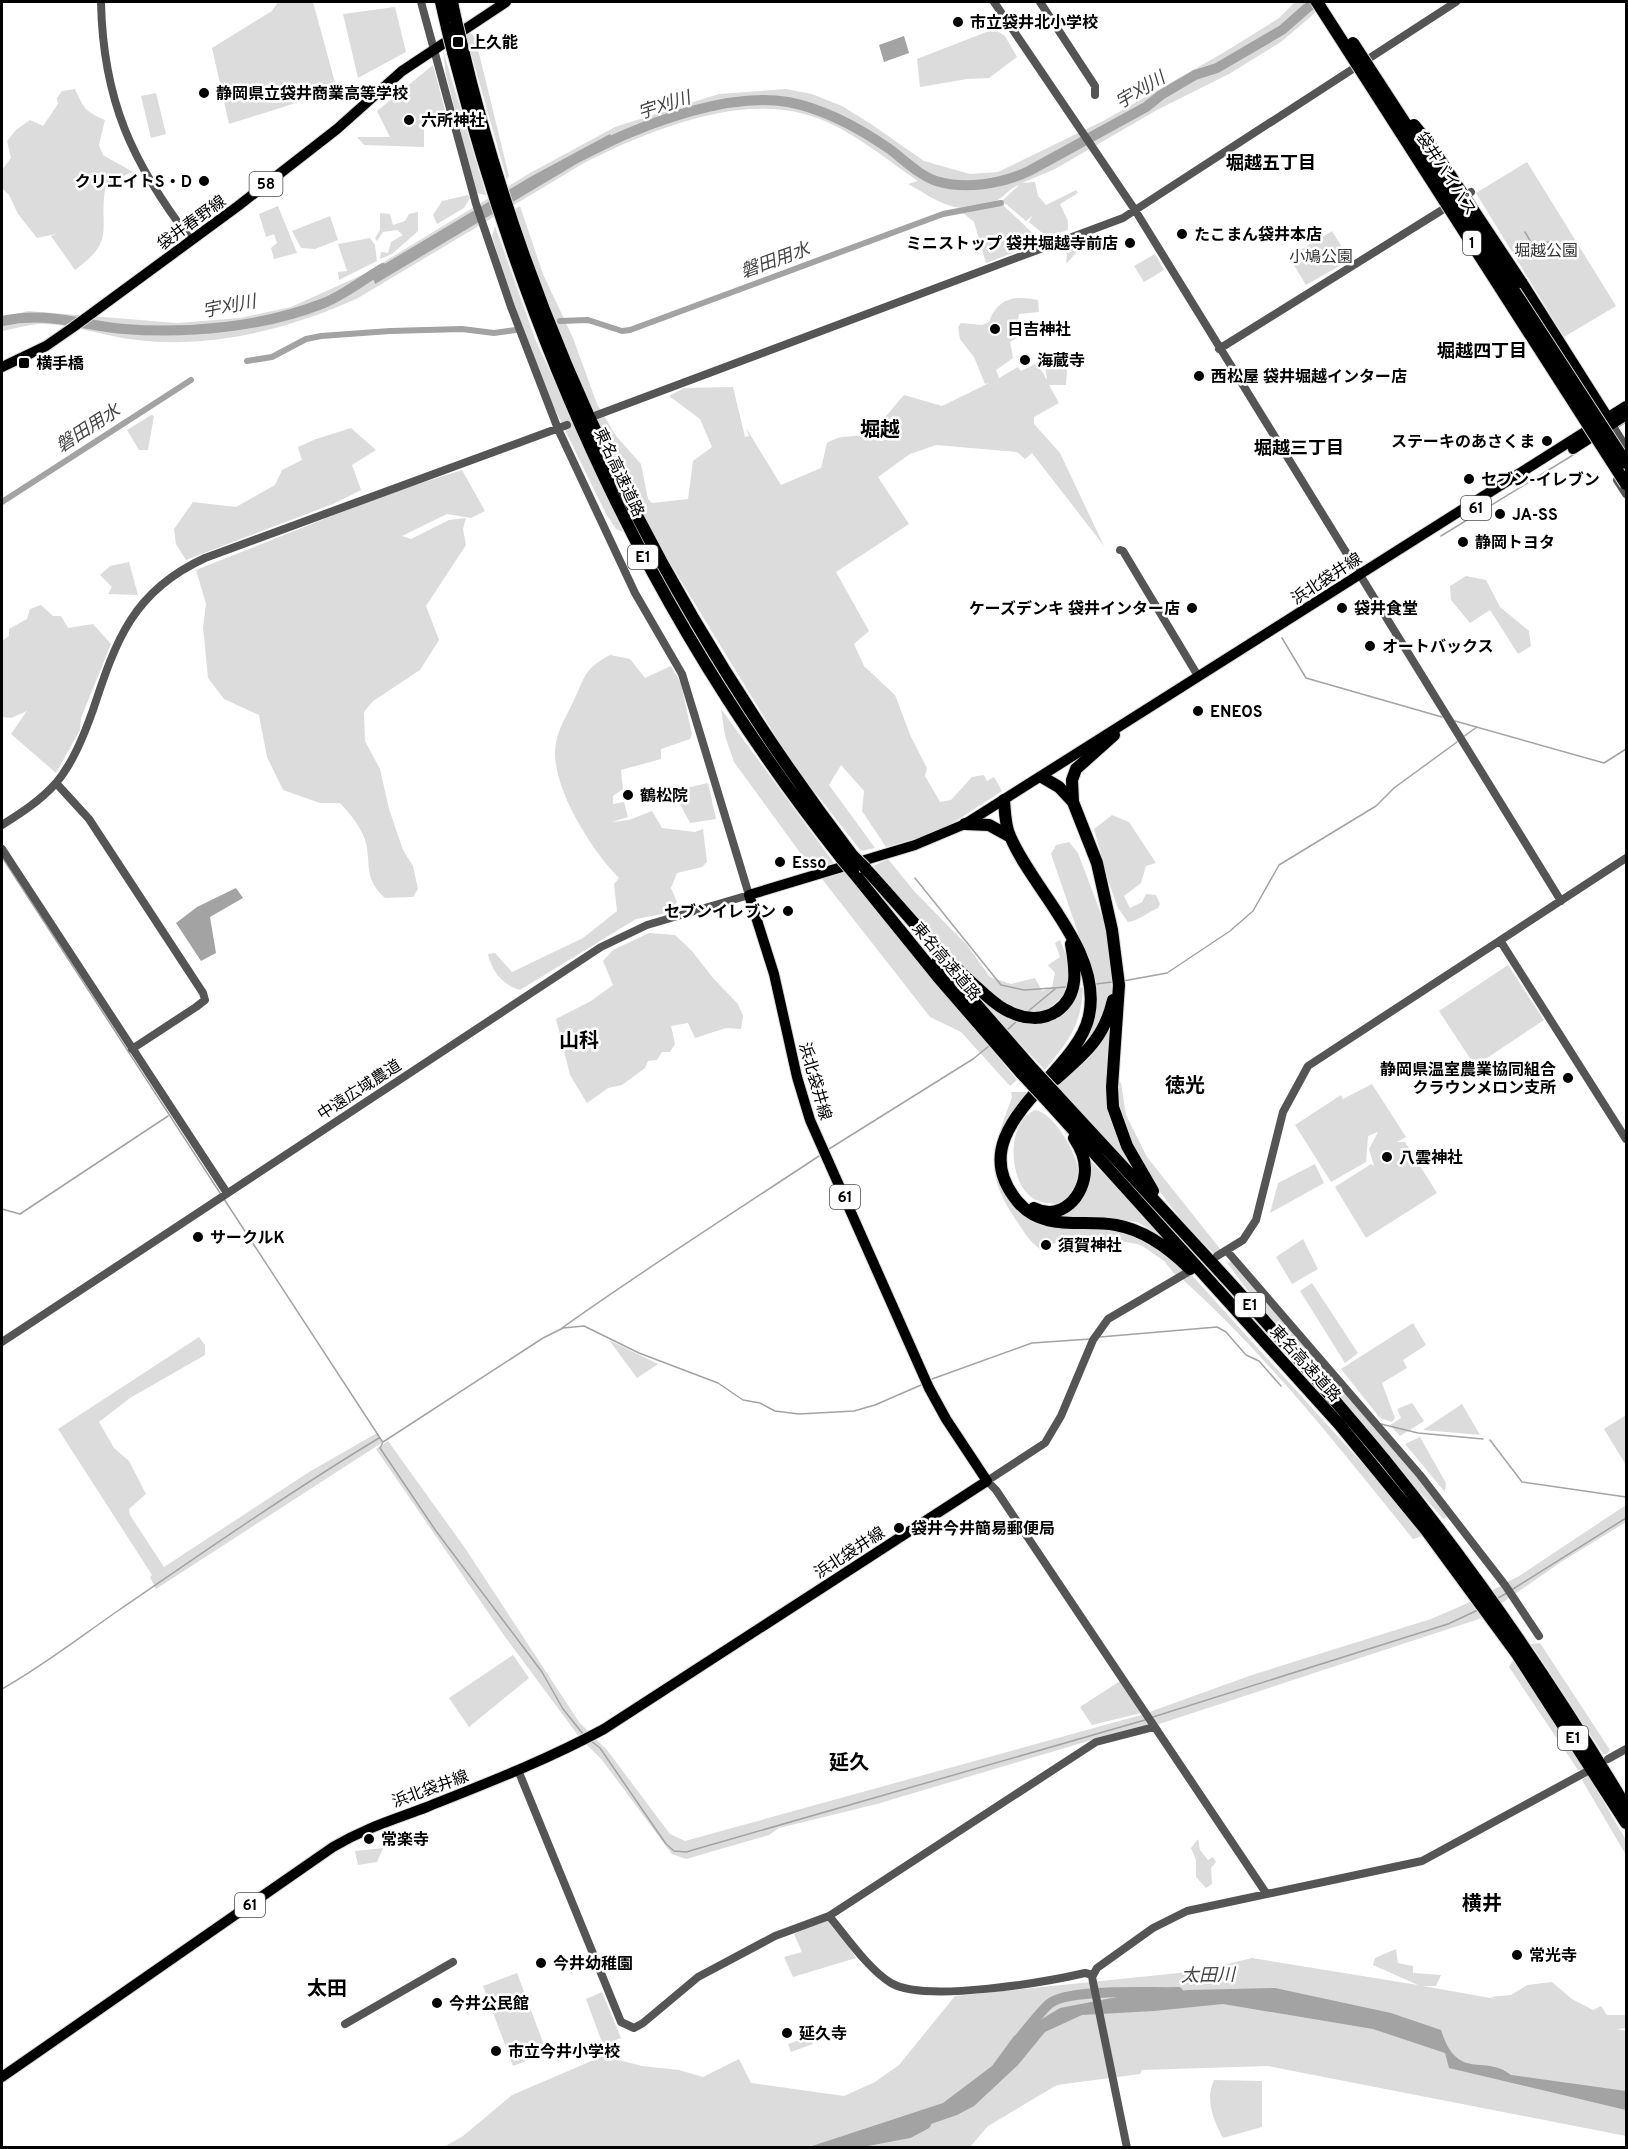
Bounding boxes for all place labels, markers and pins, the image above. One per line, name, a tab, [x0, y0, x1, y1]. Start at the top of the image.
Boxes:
place label: 市立袋井北小学校	[970, 13, 1098, 34]
marker: 市立袋井北小学校	[951, 15, 965, 29]
place label: 上久能	[470, 33, 518, 54]
marker: 上久能	[451, 35, 465, 49]
place label: 静岡県立袋井商業高等学校	[216, 84, 408, 105]
marker: 静岡県立袋井商業高等学校	[197, 86, 211, 100]
place label: 六所神社	[421, 111, 485, 132]
marker: 六所神社	[402, 113, 416, 127]
place label: クリエイトS・D	[75, 173, 192, 193]
marker: クリエイトS・D	[197, 174, 211, 188]
place label: たこまん袋井本店	[1194, 225, 1322, 246]
marker: たこまん袋井本店	[1175, 227, 1189, 241]
place label: ミニストップ 袋井堀越寺前店	[906, 234, 1118, 255]
marker: ミニストップ 袋井堀越寺前店	[1123, 236, 1137, 250]
place label: 日吉神社	[1007, 320, 1071, 341]
marker: 日吉神社	[988, 322, 1002, 336]
place label: 海蔵寺	[1037, 352, 1085, 372]
marker: 海蔵寺	[1018, 353, 1032, 367]
place label: 横手橋	[36, 354, 84, 375]
marker: 横手橋	[17, 356, 31, 370]
place label: 西松屋 袋井堀越インター店	[1211, 367, 1407, 388]
marker: 西松屋 袋井堀越インター店	[1192, 369, 1206, 383]
place label: ステーキのあさくま	[1391, 433, 1535, 453]
marker: ステーキのあさくま	[1540, 434, 1554, 448]
place label: セブン-イレブン	[1481, 471, 1600, 491]
marker: セブン-イレブン	[1462, 472, 1476, 486]
place label: JA-SS	[1512, 506, 1558, 526]
marker: JA-SS	[1493, 507, 1507, 521]
place label: 静岡トヨタ	[1475, 534, 1555, 554]
marker: 静岡トヨタ	[1456, 535, 1470, 549]
place label: ケーズデンキ 袋井インター店	[969, 599, 1180, 620]
place label: 袋井食堂	[1354, 599, 1418, 620]
marker: ケーズデンキ 袋井インター店	[1185, 601, 1199, 615]
marker: 袋井食堂	[1335, 601, 1349, 615]
place label: オートバックス	[1382, 638, 1494, 658]
marker: オートバックス	[1363, 639, 1377, 653]
place label: ENEOS	[1210, 703, 1263, 723]
marker: ENEOS	[1191, 704, 1205, 718]
place label: 鶴松院	[640, 787, 688, 807]
marker: 鶴松院	[621, 788, 635, 802]
place label: Esso	[792, 854, 826, 874]
marker: Esso	[773, 855, 787, 869]
place label: セブンイレブン	[664, 903, 776, 923]
marker: セブンイレブン	[781, 904, 795, 918]
place label: 静岡県温室農業協同組合 クラウンメロン支所	[1380, 1061, 1556, 1099]
marker: 静岡県温室農業協同組合 クラウンメロン支所	[1561, 1071, 1575, 1085]
place label: 八雲神社	[1399, 1148, 1463, 1169]
marker: 八雲神社	[1380, 1150, 1394, 1164]
place label: サークルK	[210, 1229, 285, 1249]
marker: サークルK	[191, 1230, 205, 1244]
place label: 須賀神社	[1058, 1236, 1122, 1257]
marker: 須賀神社	[1039, 1238, 1053, 1252]
place label: 袋井今井簡易郵便局	[911, 1519, 1055, 1540]
marker: 袋井今井簡易郵便局	[892, 1521, 906, 1535]
place label: 常楽寺	[381, 1831, 429, 1851]
marker: 常楽寺	[362, 1832, 376, 1846]
place label: 常光寺	[1529, 1947, 1577, 1967]
marker: 常光寺	[1510, 1948, 1524, 1962]
place label: 今井幼稚園	[553, 1954, 633, 1975]
marker: 今井幼稚園	[534, 1956, 548, 1970]
place label: 今井公民館	[449, 1994, 529, 2015]
marker: 今井公民館	[430, 1996, 444, 2010]
place label: 延久寺	[799, 2025, 847, 2045]
marker: 延久寺	[780, 2026, 794, 2040]
place label: 市立今井小学校	[508, 2042, 620, 2063]
marker: 市立今井小学校	[489, 2044, 503, 2058]

